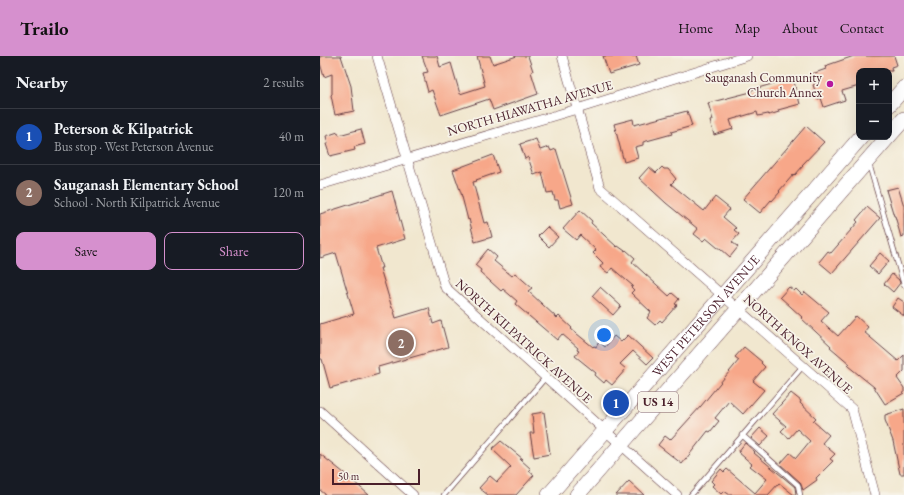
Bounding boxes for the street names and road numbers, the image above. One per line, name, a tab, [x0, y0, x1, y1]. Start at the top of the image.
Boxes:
street label: NORTH HIAWATHA AVENUE	[445, 76, 615, 140]
street label: WEST PETERSON AVENUE	[648, 251, 763, 380]
street label: NORTH KILPATRICK AVENUE	[452, 275, 596, 407]
street label: NORTH KNOX AVENUE	[740, 291, 856, 397]
road number: US 14	[638, 392, 678, 412]

